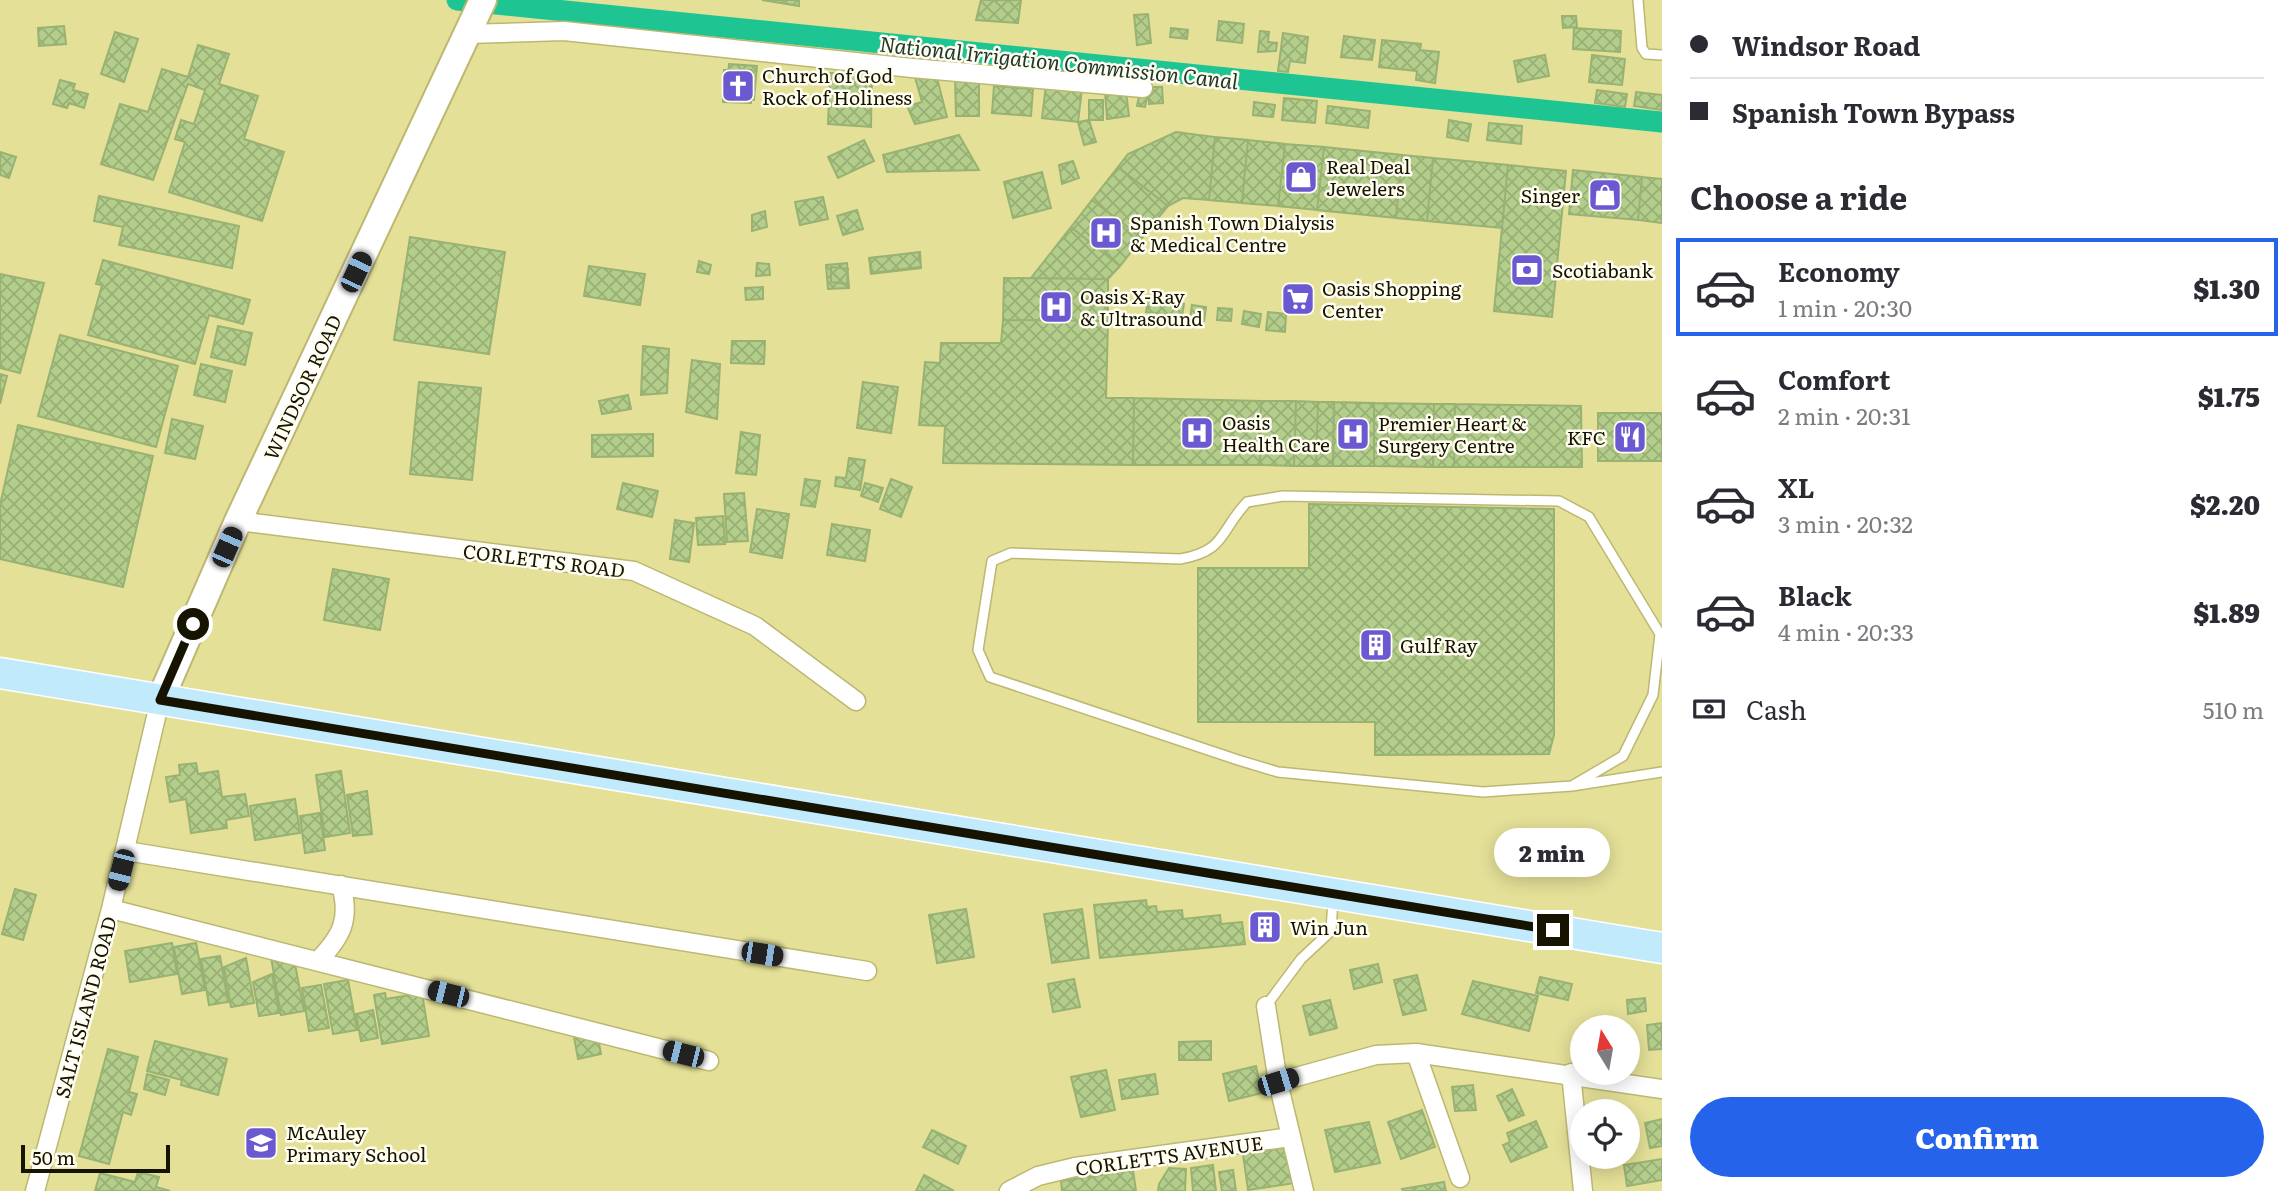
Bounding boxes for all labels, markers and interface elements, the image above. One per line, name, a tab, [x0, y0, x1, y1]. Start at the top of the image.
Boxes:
text: Windsor Road	[1732, 25, 1920, 64]
water label: National Irrigation Commission Canal	[878, 27, 1240, 95]
place label: Church of God Rock of Holiness	[762, 61, 912, 111]
church icon: Church of God Rock of Holiness	[719, 67, 757, 105]
text: Spanish Town Bypass	[1732, 92, 2015, 131]
place label: Real Deal Jewelers	[1326, 152, 1410, 202]
shop icon: Real Deal Jewelers	[1282, 158, 1320, 196]
text: Choose a ride	[1690, 172, 1907, 220]
shop icon: Singer	[1586, 176, 1624, 214]
place label: Singer	[1521, 181, 1580, 209]
place label: Spanish Town Dialysis & Medical Centre	[1130, 208, 1335, 258]
hospital icon: Spanish Town Dialysis & Medical Centre	[1087, 214, 1125, 252]
car	[338, 249, 375, 295]
bank icon: Scotiabank	[1508, 251, 1546, 289]
text: Economy	[1778, 251, 1900, 290]
place label: Scotiabank	[1552, 256, 1653, 284]
icon: car	[1694, 256, 1757, 319]
text: $1.30	[2193, 268, 2260, 307]
place label: Oasis Shopping Center	[1322, 274, 1462, 324]
supermarket icon: Oasis Shopping Center	[1279, 280, 1317, 318]
place label: Oasis X-Ray & Ultrasound	[1080, 282, 1203, 332]
hospital icon: Oasis X-Ray & Ultrasound	[1037, 288, 1075, 326]
text: 1 min · 20:30	[1778, 290, 1912, 324]
street label: WINDSOR ROAD	[256, 310, 348, 464]
text: Comfort	[1778, 359, 1890, 398]
icon: car	[1694, 364, 1757, 427]
text: $1.75	[2198, 376, 2260, 415]
text: 2 min · 20:31	[1778, 398, 1911, 432]
place label: Oasis Health Care	[1222, 408, 1330, 458]
place label: Premier Heart & Surgery Centre	[1378, 409, 1527, 459]
hospital icon: Oasis Health Care	[1178, 414, 1216, 452]
hospital icon: Premier Heart & Surgery Centre	[1334, 415, 1372, 453]
restaurant icon: KFC	[1611, 418, 1649, 456]
place label: KFC	[1567, 423, 1606, 451]
text: XL	[1778, 467, 1815, 506]
icon: car	[1694, 472, 1757, 535]
text: $2.20	[2190, 484, 2260, 523]
text: 3 min · 20:32	[1778, 506, 1913, 540]
car	[209, 524, 246, 570]
street label: CORLETTS ROAD	[461, 536, 627, 584]
text: Black	[1778, 575, 1852, 614]
icon: car	[1694, 580, 1757, 643]
text: $1.89	[2193, 592, 2260, 631]
route start	[177, 608, 209, 640]
text: 4 min · 20:33	[1778, 614, 1914, 648]
building icon: Gulf Ray	[1357, 626, 1395, 664]
place label: Gulf Ray	[1400, 631, 1478, 659]
text: Cash	[1746, 689, 1807, 728]
icon: cash	[1690, 690, 1728, 728]
text: 510 m	[2203, 692, 2264, 726]
callout: 2 min	[1495, 828, 1611, 878]
text: 2 min	[1519, 835, 1585, 869]
car	[106, 847, 137, 893]
building icon: Win Jun	[1246, 908, 1284, 946]
street label: SALT ISLAND ROAD	[47, 913, 123, 1101]
place label: Win Jun	[1290, 913, 1368, 941]
route end	[1537, 914, 1569, 946]
car	[740, 940, 785, 968]
car	[426, 979, 471, 1009]
north arrow	[1570, 1015, 1640, 1085]
map controls	[1570, 1015, 1640, 1169]
car	[661, 1039, 706, 1069]
car	[1255, 1066, 1302, 1098]
button: Confirm	[1690, 1097, 2264, 1177]
button: locate	[1570, 1099, 1640, 1169]
place label: McAuley Primary School	[286, 1118, 427, 1168]
school or university icon: McAuley Primary School	[242, 1124, 280, 1162]
street label: CORLETTS AVENUE	[1073, 1128, 1265, 1182]
scale bar	[21, 1142, 170, 1174]
text: 50 m	[32, 1143, 75, 1171]

